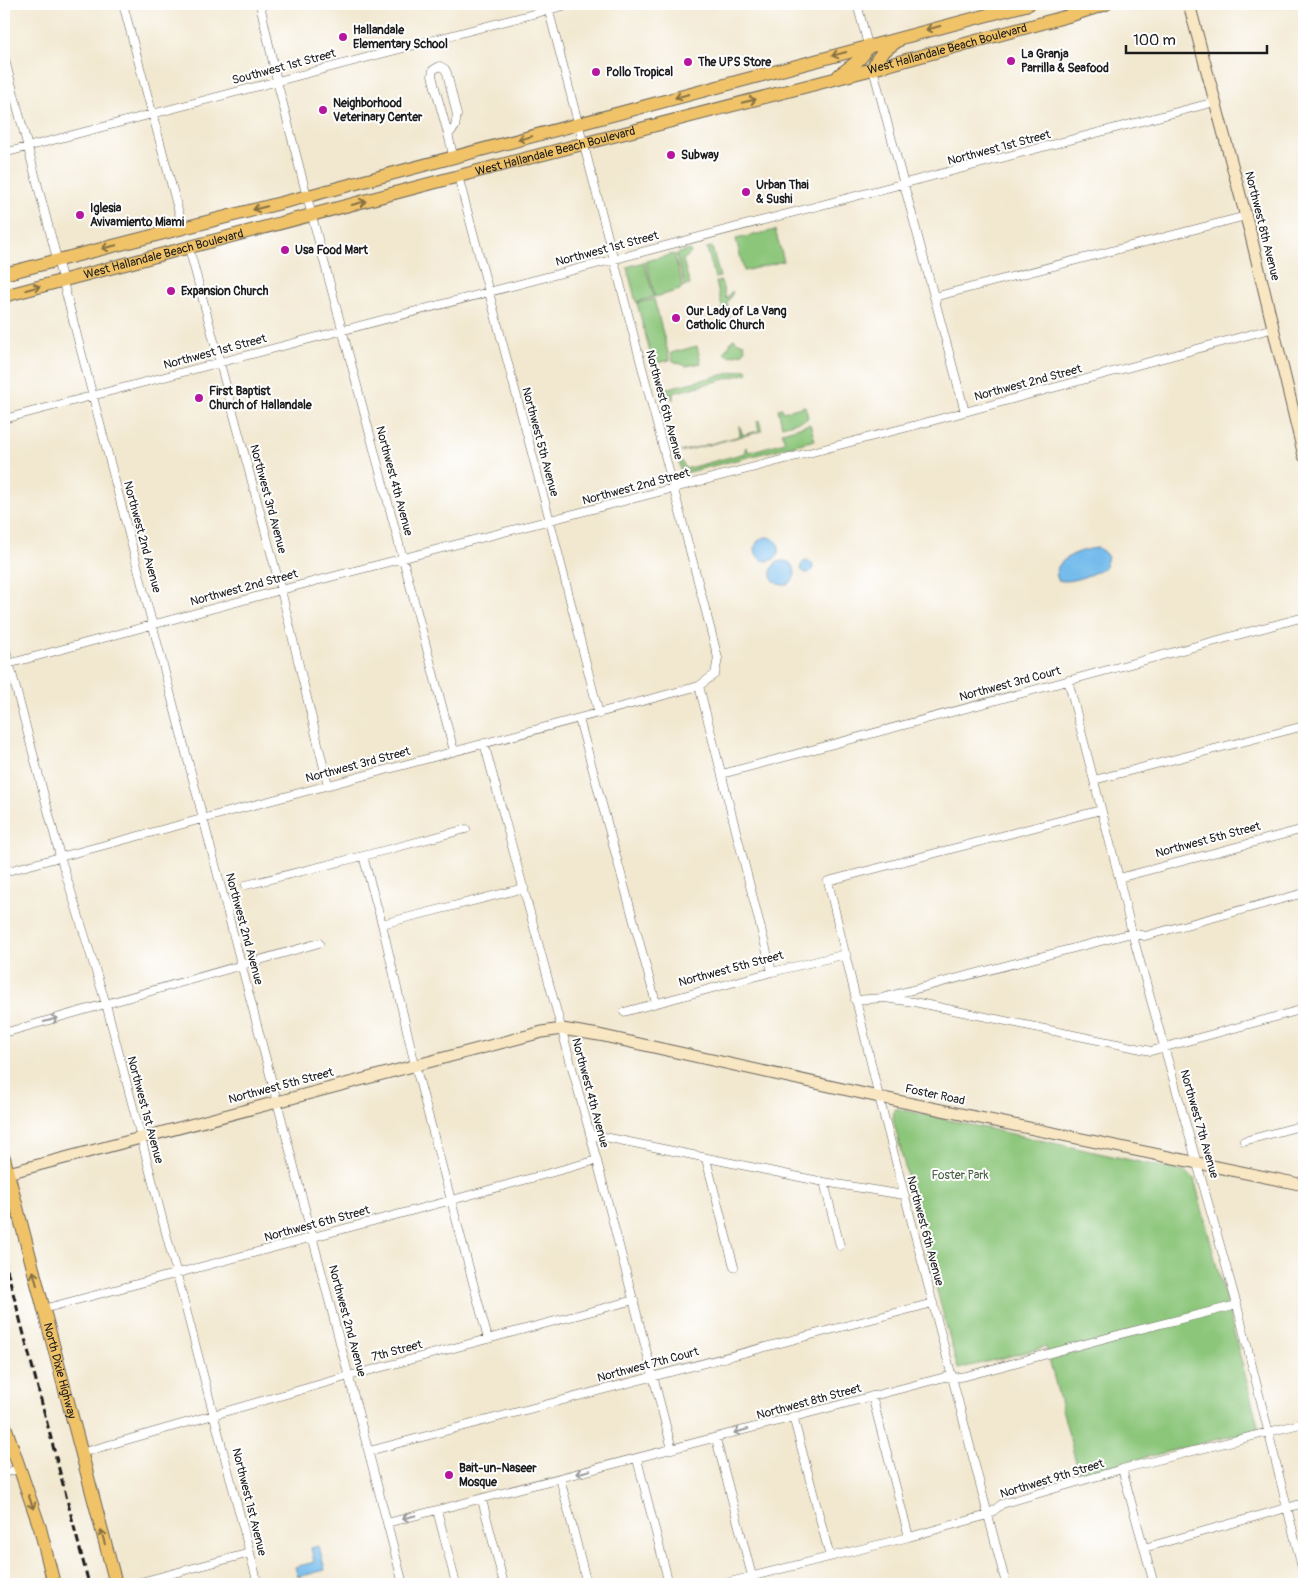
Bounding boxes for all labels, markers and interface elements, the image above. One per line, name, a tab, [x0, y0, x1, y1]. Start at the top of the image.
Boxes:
street label: West Hallandale Beach Boulevard	[866, 20, 1029, 78]
scale bar	[1126, 22, 1267, 54]
place label: Hallandale Elementary School	[353, 23, 448, 52]
one-way arrow	[926, 24, 942, 34]
marker: Hallandale Elementary School	[337, 31, 349, 43]
text: 100 m	[1133, 31, 1176, 50]
street label: Southwest 1st Street	[230, 46, 338, 88]
place label: La Granja Parrilla & Seafood	[1021, 47, 1109, 76]
one-way arrow	[831, 49, 847, 59]
place label: The UPS Store	[697, 55, 772, 70]
marker: La Granja Parrilla & Seafood	[1005, 55, 1017, 67]
marker: The UPS Store	[682, 56, 694, 68]
place label: Pollo Tropical	[606, 65, 673, 80]
marker: Pollo Tropical	[590, 66, 602, 78]
one-way arrow	[674, 92, 690, 102]
place label: Neighborhood Veterinary Center	[333, 96, 423, 125]
one-way arrow	[740, 96, 756, 105]
marker: Neighborhood Veterinary Center	[317, 104, 329, 116]
street label: West Hallandale Beach Boulevard	[474, 123, 637, 179]
street label: Northwest 1st Street	[946, 127, 1052, 169]
one-way arrow	[517, 134, 533, 143]
place label: Subway	[681, 148, 720, 163]
marker: Subway	[665, 149, 677, 161]
street label: Northwest 8th Avenue	[1241, 170, 1283, 282]
place label: Urban Thai & Sushi	[756, 178, 809, 207]
marker: Urban Thai & Sushi	[740, 186, 752, 198]
one-way arrow	[351, 198, 367, 207]
place label: Iglesia Avivamiento Miami	[90, 201, 184, 230]
one-way arrow	[253, 204, 269, 214]
marker: Iglesia Avivamiento Miami	[74, 209, 86, 221]
street label: West Hallandale Beach Boulevard	[82, 226, 245, 282]
street label: Northwest 1st Street	[554, 228, 660, 270]
one-way arrow	[101, 243, 117, 252]
place label: Usa Food Mart	[295, 243, 369, 258]
marker: Usa Food Mart	[279, 244, 291, 256]
one-way arrow	[25, 283, 41, 293]
place label: Expansion Church	[181, 284, 269, 299]
marker: Expansion Church	[165, 285, 177, 297]
place label: Our Lady of La Vang Catholic Church	[686, 304, 787, 333]
marker: Our Lady of La Vang Catholic Church	[670, 312, 682, 324]
street label: Northwest 1st Street	[162, 331, 268, 373]
street label: Northwest 6th Avenue	[642, 348, 686, 462]
street label: Northwest 2nd Street	[973, 361, 1084, 405]
place label: First Baptist Church of Hallandale	[209, 384, 313, 413]
street label: Northwest 5th Avenue	[518, 386, 562, 498]
marker: First Baptist Church of Hallandale	[193, 392, 205, 404]
street label: Northwest 4th Avenue	[372, 424, 416, 538]
street label: Northwest 3rd Avenue	[246, 443, 290, 555]
street label: Northwest 2nd Street	[581, 465, 692, 509]
street label: Northwest 2nd Avenue	[120, 480, 164, 595]
street label: Northwest 2nd Street	[189, 566, 300, 610]
street label: Northwest 3rd Court	[958, 663, 1062, 705]
street label: Northwest 3rd Street	[304, 744, 412, 786]
street label: Northwest 5th Street	[1154, 819, 1262, 861]
street label: Northwest 2nd Avenue	[222, 872, 266, 987]
street label: Northwest 5th Street	[677, 948, 785, 990]
one-way arrow	[42, 1014, 58, 1024]
street label: Northwest 4th Avenue	[568, 1036, 612, 1150]
street label: Northwest 1st Avenue	[123, 1055, 167, 1165]
street label: Northwest 5th Street	[227, 1065, 335, 1107]
street label: Northwest 7th Avenue	[1176, 1068, 1222, 1180]
street label: Foster Road	[904, 1081, 966, 1109]
park label: Foster Park	[931, 1168, 989, 1183]
street label: Northwest 6th Avenue	[903, 1174, 947, 1288]
street label: Northwest 6th Street	[263, 1203, 372, 1245]
street label: Northwest 2nd Avenue	[325, 1264, 369, 1379]
one-way arrow	[30, 1271, 40, 1287]
street label: North Dixie Highway	[40, 1321, 80, 1420]
street label: 7th Street	[370, 1337, 424, 1365]
street label: Northwest 7th Court	[596, 1344, 701, 1386]
street label: Northwest 8th Street	[755, 1381, 863, 1423]
one-way arrow	[733, 1427, 749, 1437]
street label: Northwest 1st Avenue	[228, 1447, 270, 1558]
street label: Northwest 9th Street	[998, 1456, 1106, 1502]
place label: Bait-un-Naseer Mosque	[459, 1461, 537, 1490]
one-way arrow	[576, 1468, 592, 1477]
marker: Bait-un-Naseer Mosque	[443, 1469, 455, 1481]
one-way arrow	[27, 1494, 36, 1509]
one-way arrow	[402, 1513, 418, 1522]
one-way arrow	[98, 1530, 107, 1546]

